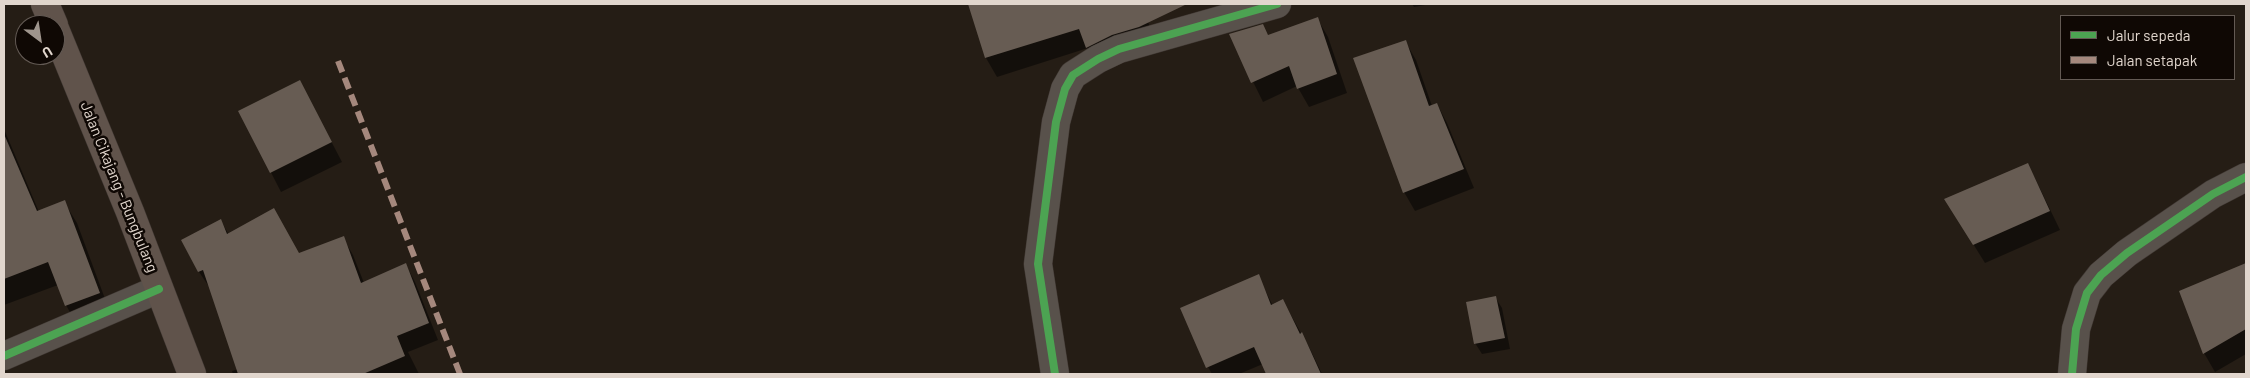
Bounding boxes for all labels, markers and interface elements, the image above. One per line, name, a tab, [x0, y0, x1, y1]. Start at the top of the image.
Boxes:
north arrow	[15, 15, 65, 65]
legend	[2060, 15, 2235, 80]
text: Jalur sepeda	[2107, 26, 2191, 44]
text: U	[39, 43, 56, 62]
text: Jalan setapak	[2107, 51, 2197, 69]
street label: Jalan Cikajang - Bungbulang	[76, 99, 162, 275]

